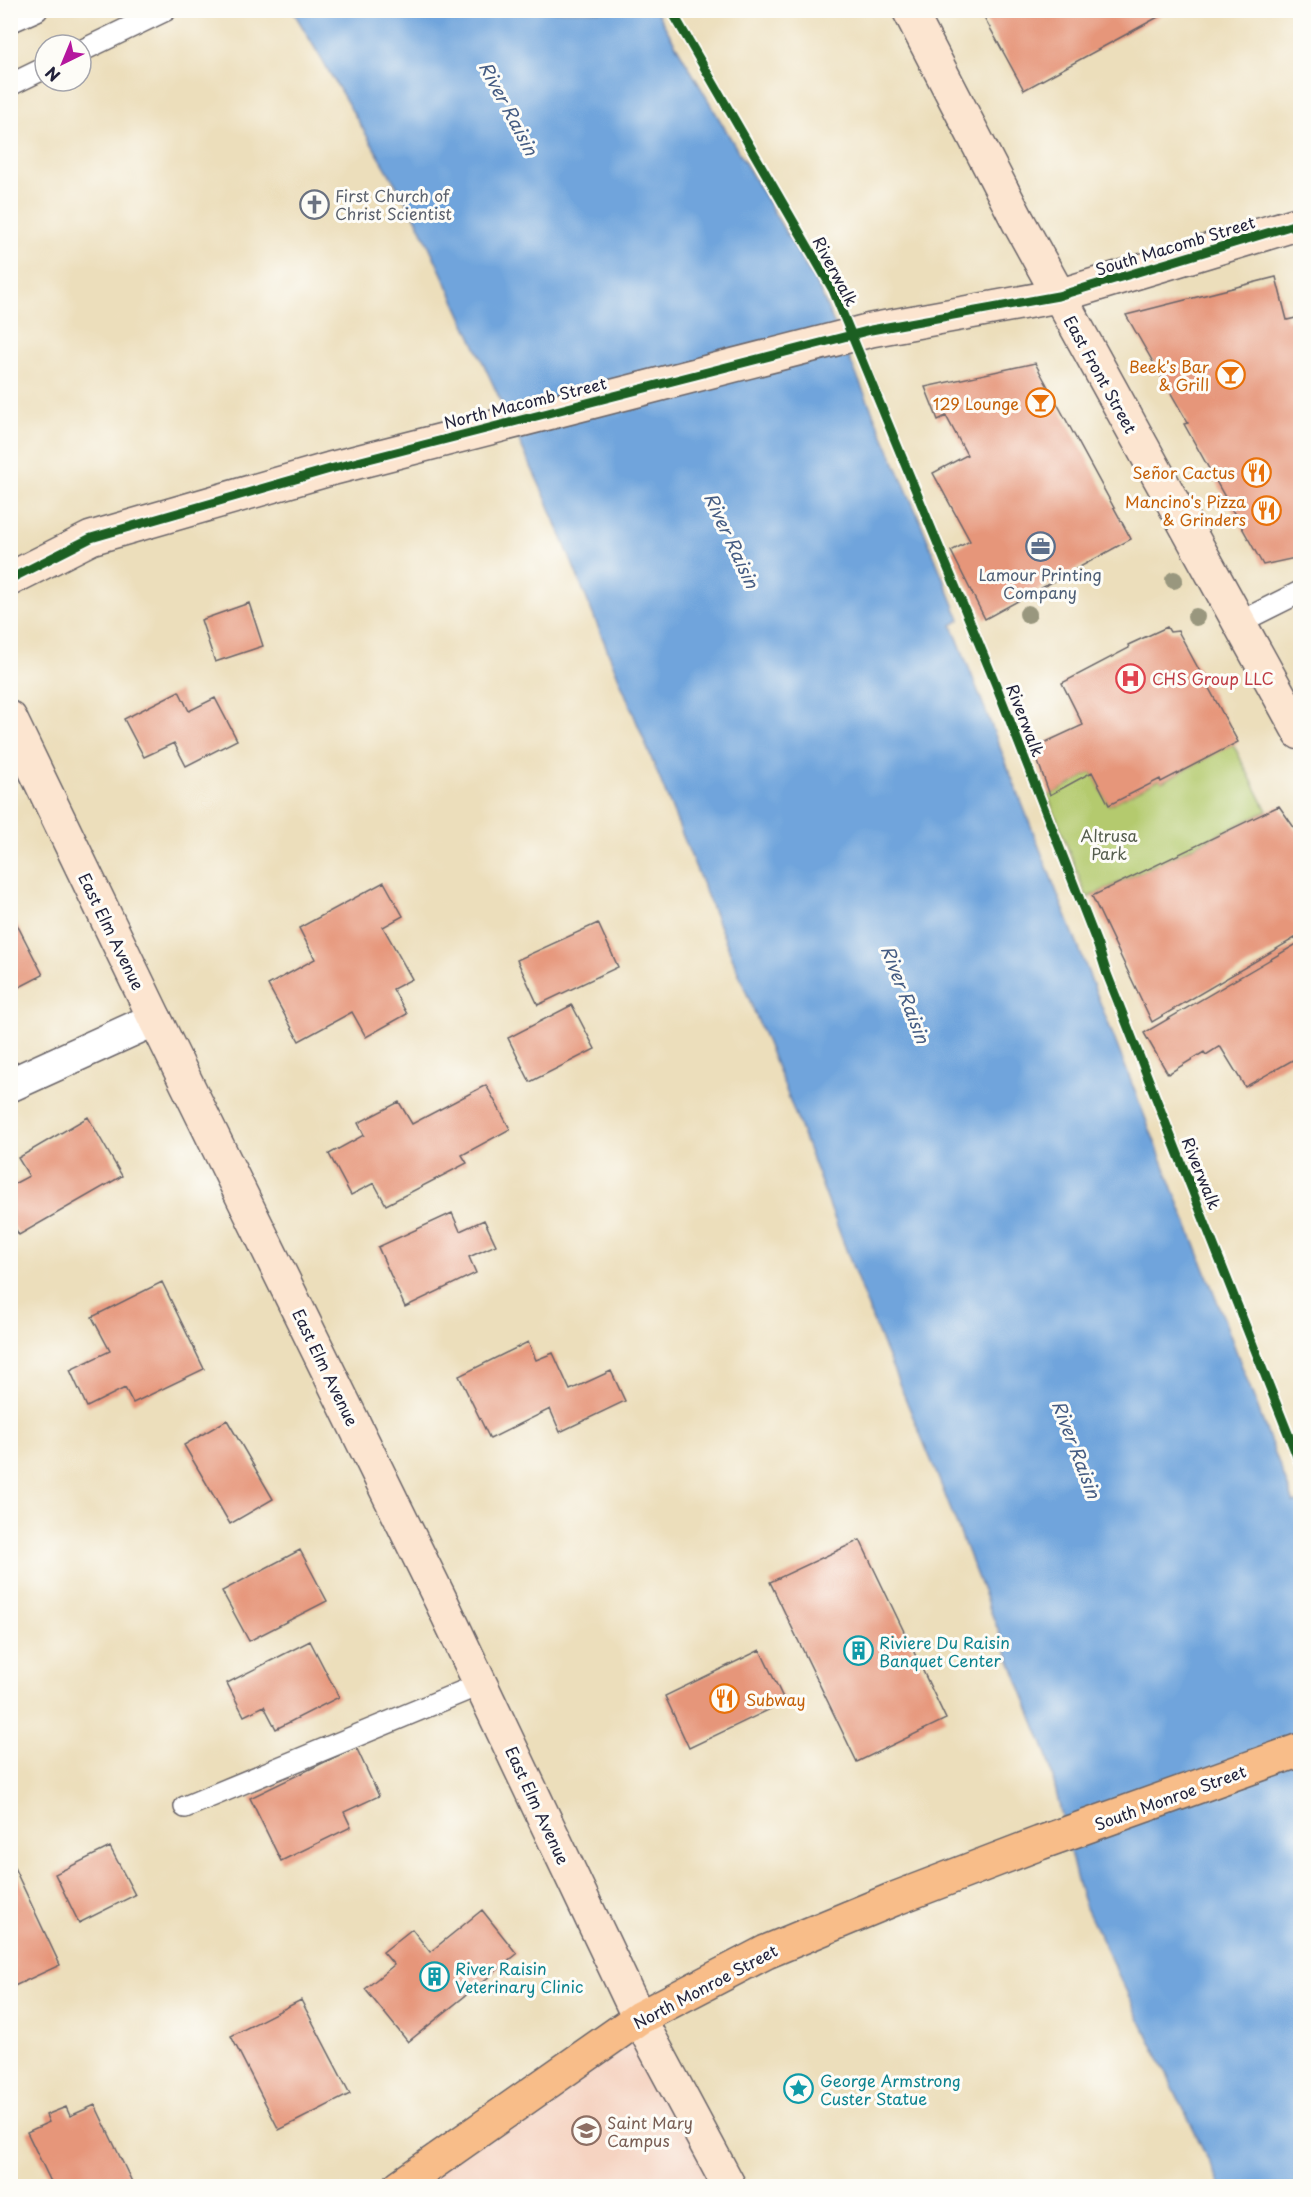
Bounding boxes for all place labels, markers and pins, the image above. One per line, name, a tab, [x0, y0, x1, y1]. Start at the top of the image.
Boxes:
place label: First Church of Christ Scientist	[335, 183, 452, 225]
church icon: First Church of Christ Scientist	[298, 188, 330, 220]
place label: Beek's Bar & Grill	[1129, 354, 1210, 396]
bar icon: Beek's Bar & Grill	[1214, 359, 1246, 391]
bar icon: 129 Lounge	[1024, 387, 1056, 419]
place label: 129 Lounge	[933, 391, 1019, 415]
restaurant icon: Señor Cactus	[1240, 456, 1272, 488]
place label: Señor Cactus	[1132, 460, 1235, 484]
place label: Mancino's Pizza & Grinders	[1125, 489, 1246, 531]
restaurant icon: Mancino's Pizza & Grinders	[1251, 494, 1283, 526]
office icon: Lamour Printing Company	[1024, 530, 1056, 562]
place label: Lamour Printing Company	[978, 562, 1102, 604]
hospital icon: CHS Group LLC	[1115, 662, 1147, 694]
place label: CHS Group LLC	[1152, 666, 1274, 690]
place label: Riviere Du Raisin Banquet Center	[879, 1630, 1010, 1672]
building icon: Riviere Du Raisin Banquet Center	[842, 1635, 874, 1667]
restaurant icon: Subway	[709, 1683, 741, 1715]
place label: Subway	[746, 1687, 805, 1711]
place label: River Raisin Veterinary Clinic	[455, 1956, 583, 1998]
building icon: River Raisin Veterinary Clinic	[418, 1961, 450, 1993]
place label: George Armstrong Custer Statue	[820, 2068, 961, 2110]
place icon: George Armstrong Custer Statue	[783, 2073, 815, 2105]
place label: Saint Mary Campus	[607, 2110, 693, 2152]
school or university icon: Saint Mary Campus	[570, 2115, 602, 2147]

